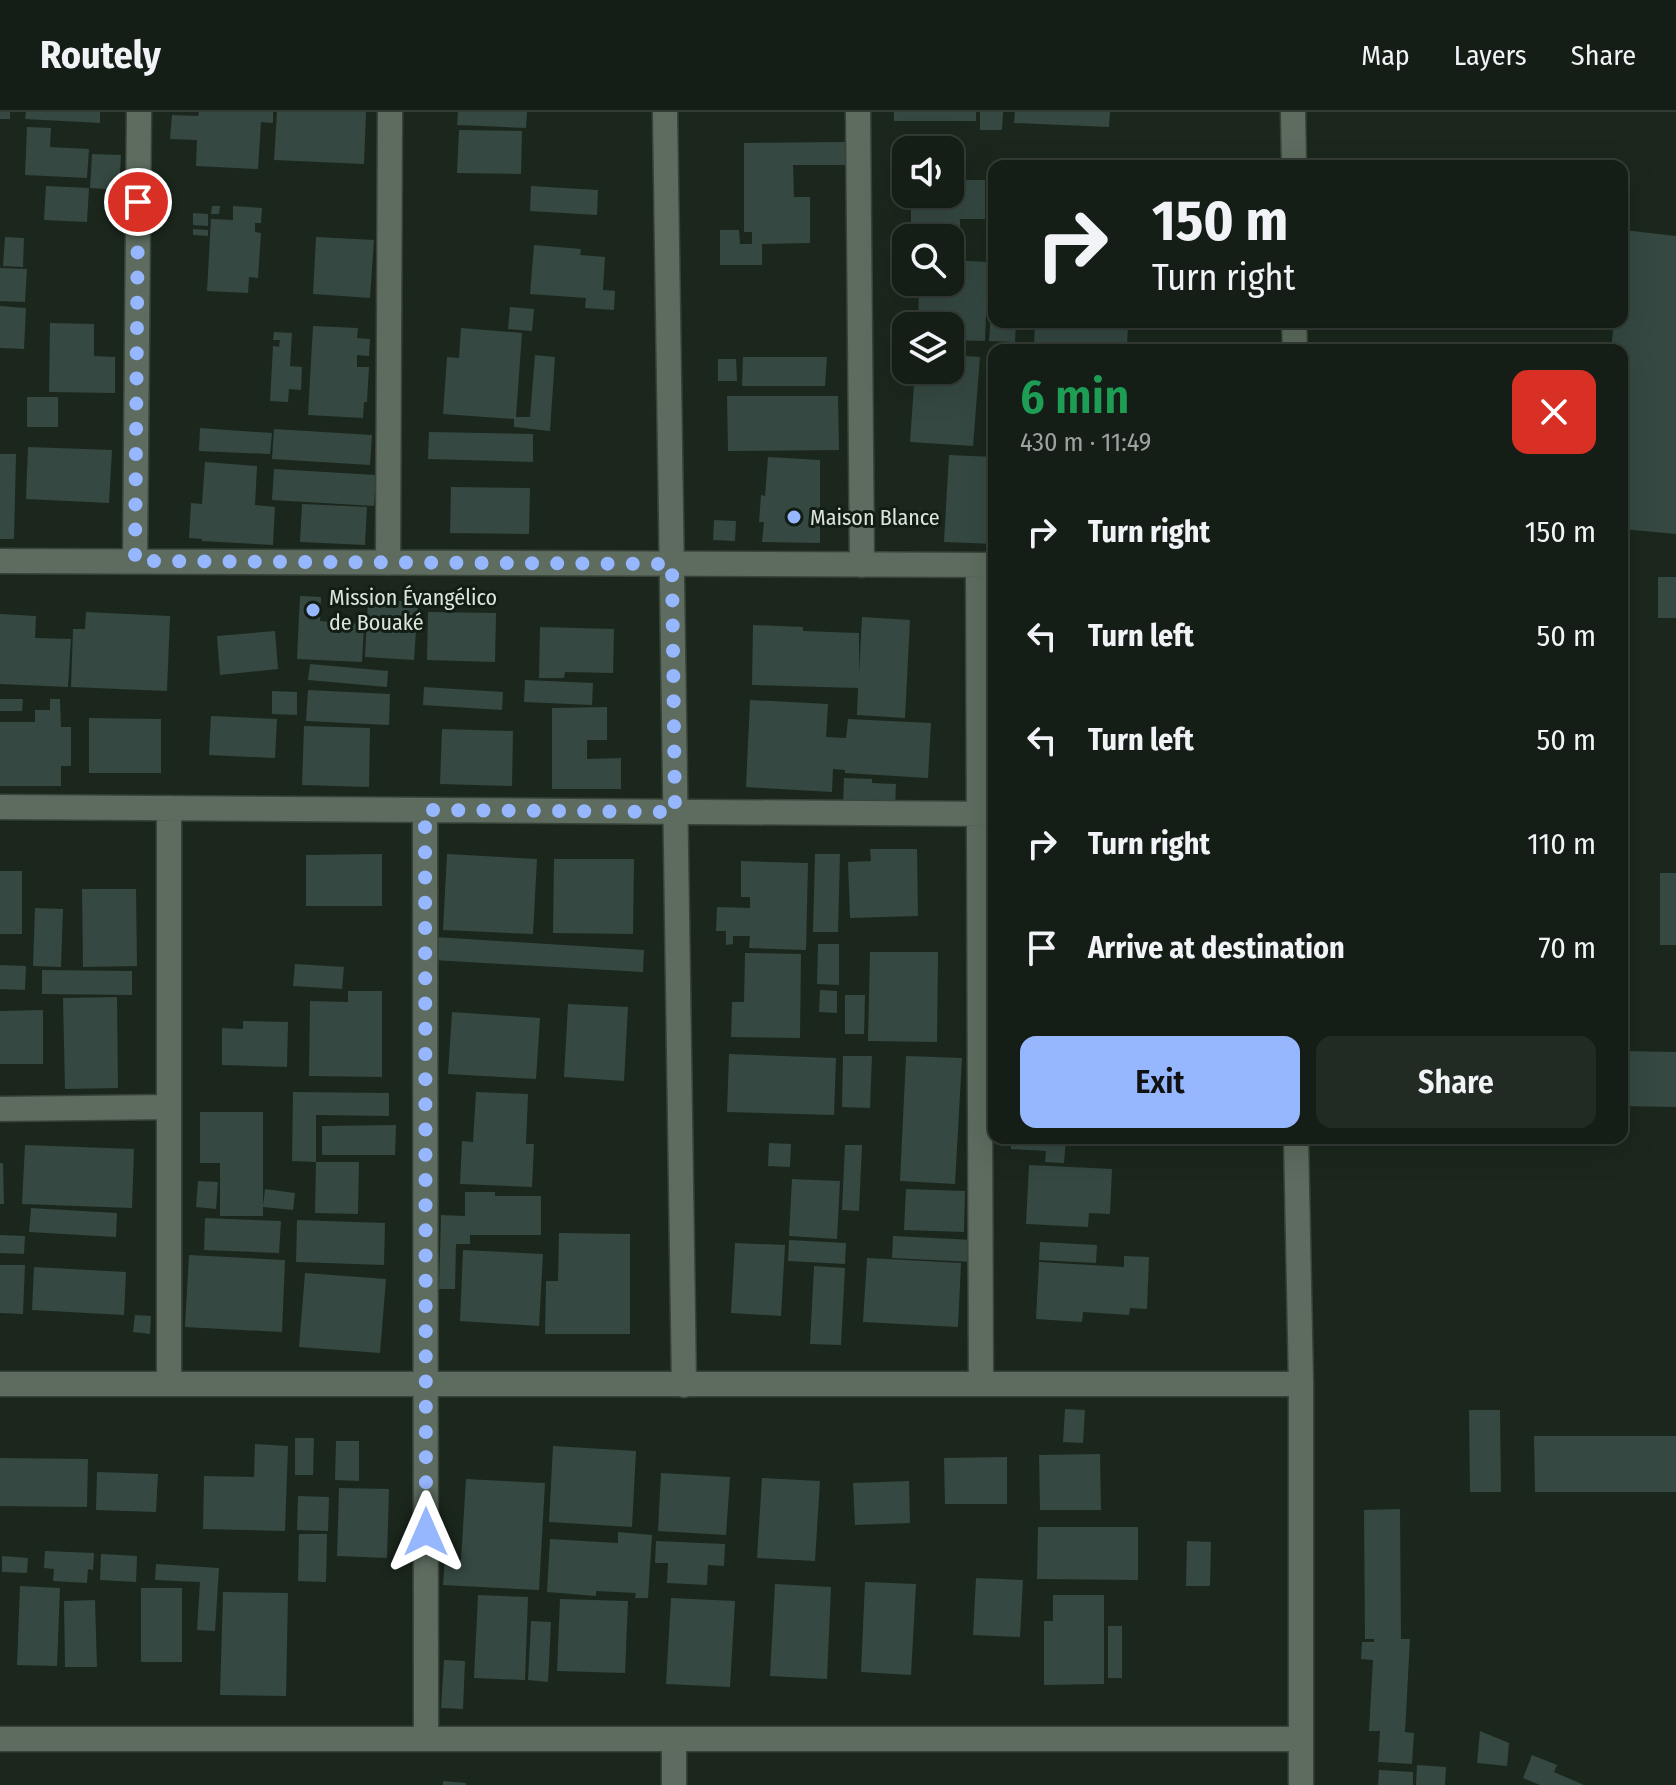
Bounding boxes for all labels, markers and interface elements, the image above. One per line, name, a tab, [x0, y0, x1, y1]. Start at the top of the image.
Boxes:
text: Routely	[40, 32, 161, 78]
text: Map	[1361, 39, 1410, 72]
text: Layers	[1454, 39, 1527, 72]
text: Share	[1571, 39, 1636, 72]
map controls	[892, 136, 964, 384]
button: sound	[892, 136, 964, 208]
pin	[104, 168, 172, 236]
icon: arrive	[116, 180, 160, 224]
text: 150 m	[1152, 188, 1288, 255]
icon: right	[1020, 192, 1124, 296]
button: search	[892, 224, 964, 296]
text: Turn right	[1152, 256, 1295, 300]
button: layers	[892, 312, 964, 384]
text: 6 min	[1020, 368, 1129, 426]
button: close	[1512, 370, 1596, 454]
text: 430 m · 11:49	[1020, 427, 1151, 458]
place label: Maison Blance	[810, 504, 940, 531]
marker: Maison Blance	[785, 508, 803, 526]
icon: right	[1020, 510, 1064, 554]
text: Turn right	[1088, 514, 1210, 550]
text: 150 m	[1525, 514, 1596, 550]
place label: Mission Évangélico de Bouaké	[329, 584, 497, 636]
marker: Mission Évangélico de Bouaké	[304, 601, 322, 619]
icon: left	[1020, 614, 1064, 658]
text: Turn left	[1088, 618, 1194, 654]
text: 50 m	[1536, 618, 1596, 654]
icon: left	[1020, 718, 1064, 762]
text: Turn left	[1088, 722, 1194, 758]
text: 50 m	[1536, 722, 1596, 758]
icon: right	[1020, 822, 1064, 866]
text: Turn right	[1088, 826, 1210, 862]
text: 110 m	[1527, 826, 1596, 862]
icon: arrive	[1020, 926, 1064, 970]
text: Arrive at destination	[1088, 930, 1345, 966]
text: 70 m	[1538, 930, 1596, 966]
button: Exit	[1020, 1036, 1300, 1128]
button: Share	[1316, 1036, 1596, 1128]
position arrow	[384, 1490, 468, 1574]

